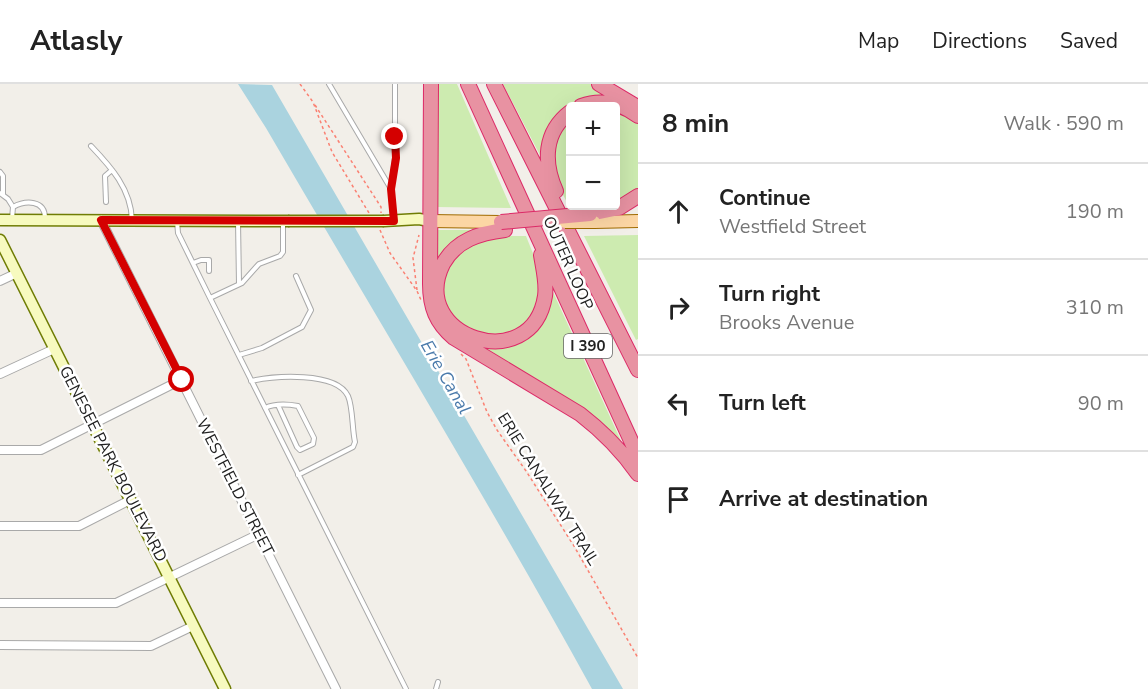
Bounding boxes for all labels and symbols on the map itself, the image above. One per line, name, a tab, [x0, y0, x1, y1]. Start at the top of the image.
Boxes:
route end	[381, 123, 407, 149]
street label: OUTER LOOP	[538, 213, 598, 313]
road number: I 390	[564, 334, 612, 358]
water label: Erie Canal	[415, 336, 477, 418]
street label: GENESEE PARK BOULEVARD	[54, 362, 172, 566]
route start	[168, 366, 194, 392]
street label: ERIE CANALWAY TRAIL	[492, 409, 604, 570]
street label: WESTFIELD STREET	[191, 415, 279, 560]

